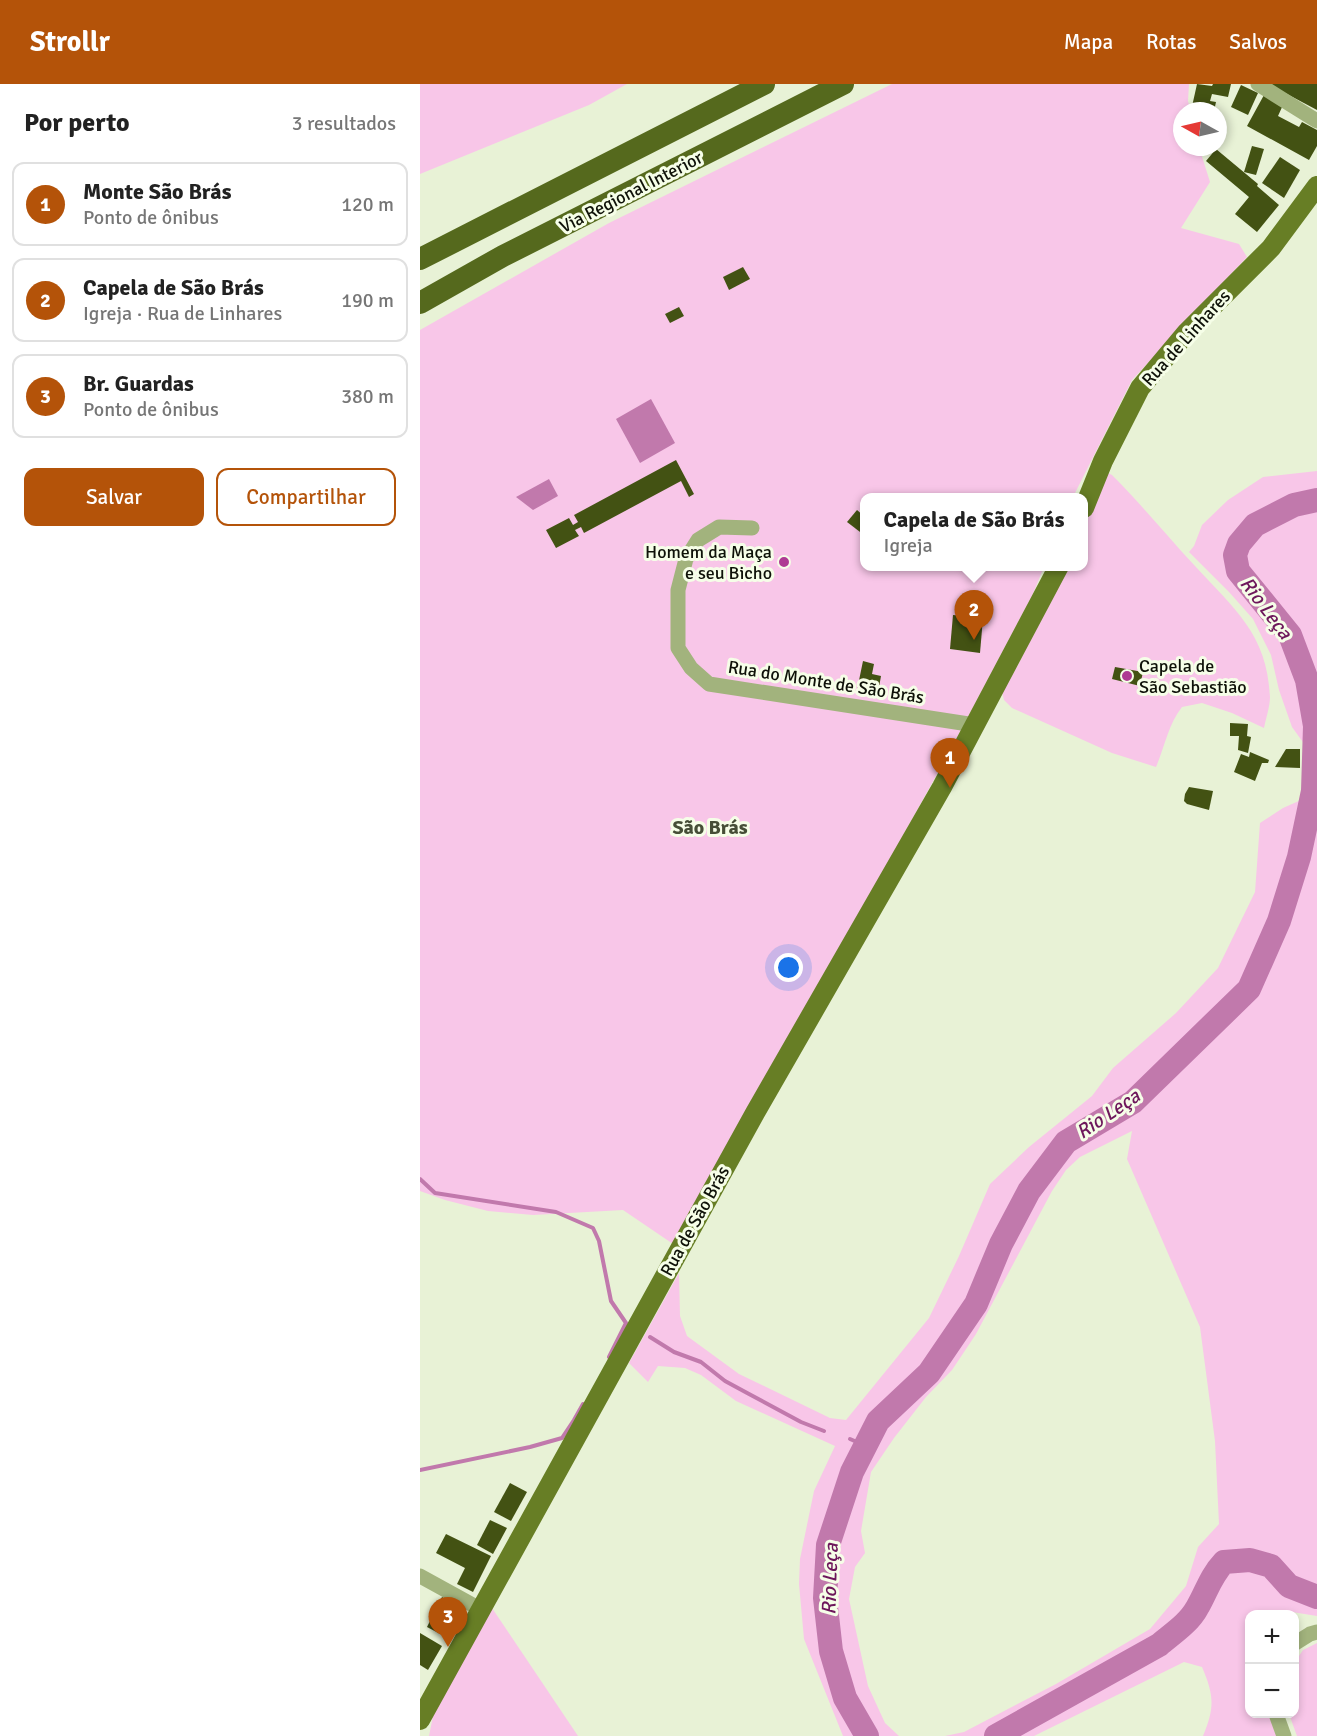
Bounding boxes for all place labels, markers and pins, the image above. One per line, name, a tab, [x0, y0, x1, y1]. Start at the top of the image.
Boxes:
place label: Homem da Maça e seu Bicho	[645, 541, 772, 584]
marker: Homem da Maça e seu Bicho	[777, 555, 791, 569]
pin: 2	[954, 590, 994, 640]
place label: Capela de São Sebastião	[1139, 655, 1247, 698]
marker: Capela de São Sebastião	[1120, 669, 1134, 683]
pin: 1	[930, 738, 970, 788]
pin: 3	[429, 1598, 468, 1647]

